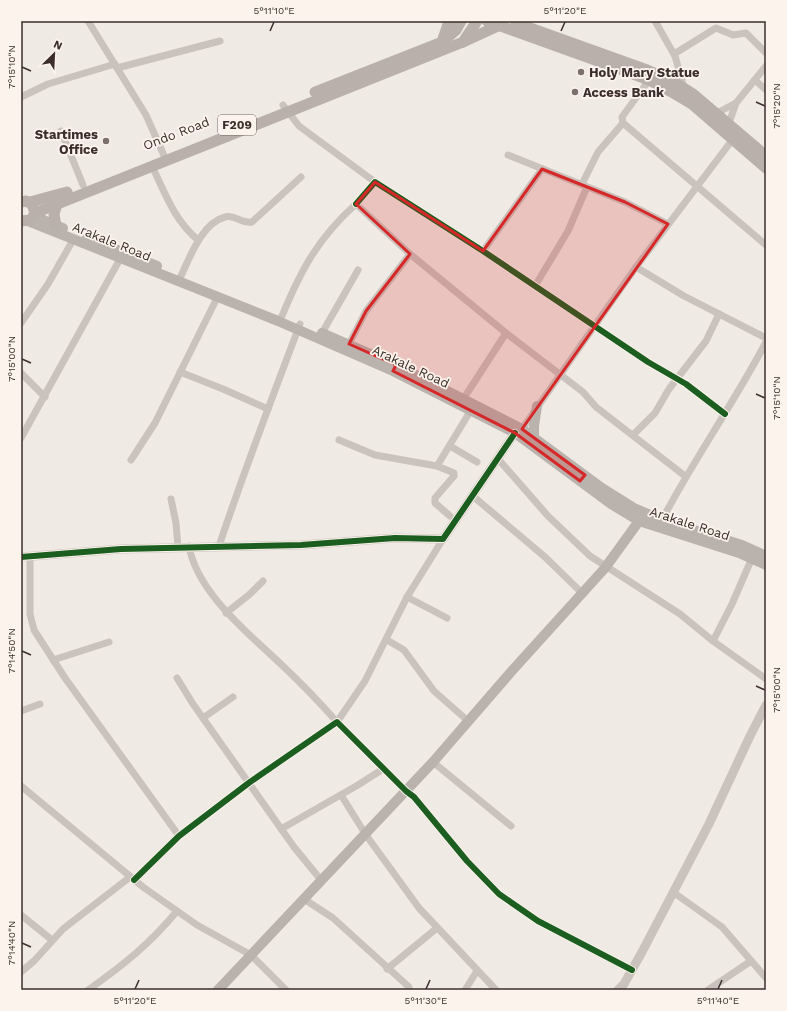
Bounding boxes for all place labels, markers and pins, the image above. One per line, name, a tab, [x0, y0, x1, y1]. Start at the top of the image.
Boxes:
place label: Holy Mary Statue	[589, 65, 700, 80]
marker: Holy Mary Statue	[576, 67, 586, 77]
place label: Access Bank	[583, 85, 665, 100]
marker: Access Bank	[570, 87, 580, 97]
place label: Startimes Office	[35, 127, 98, 157]
marker: Startimes Office	[101, 136, 111, 146]

